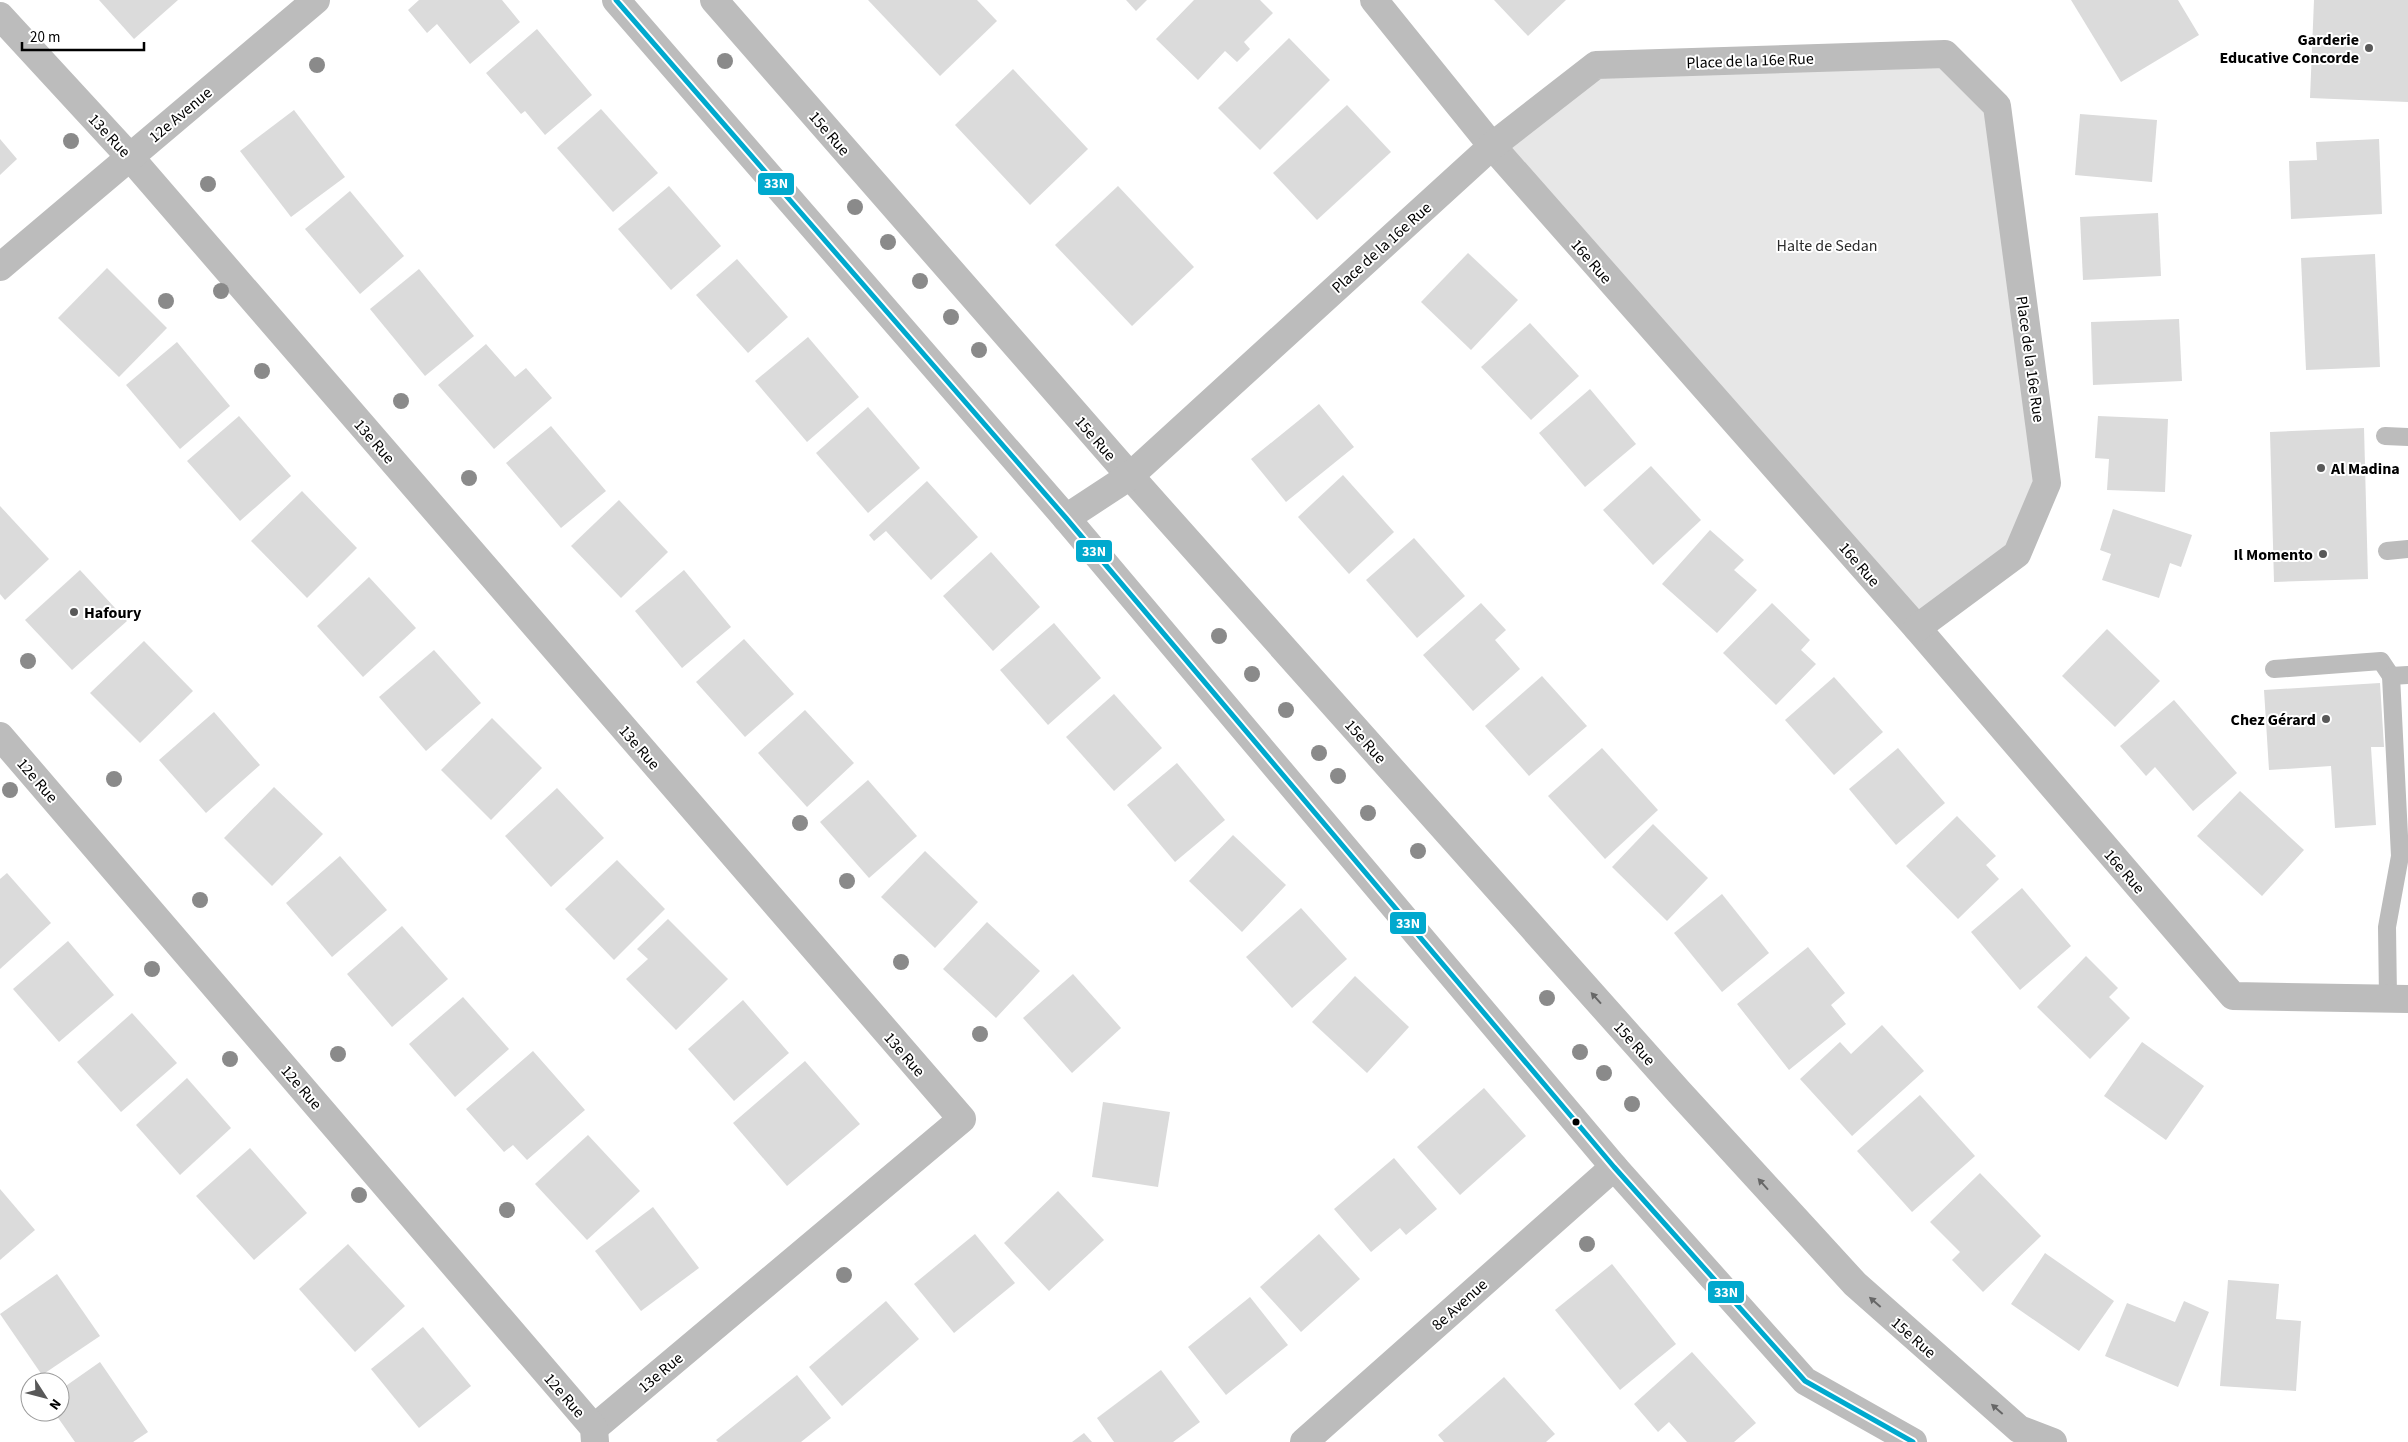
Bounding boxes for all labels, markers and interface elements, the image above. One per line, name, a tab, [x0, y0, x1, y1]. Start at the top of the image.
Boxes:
scale bar	[22, 20, 145, 52]
text: 20 m	[30, 27, 60, 48]
place label: Garderie Educative Concorde	[2219, 29, 2359, 69]
marker: Garderie Educative Concorde	[2363, 42, 2375, 54]
street label: Place de la 16e Rue	[1686, 48, 1814, 74]
street label: 12e Avenue	[144, 82, 217, 148]
street label: 15e Rue	[804, 107, 855, 161]
street label: 13e Rue	[83, 109, 135, 163]
line badge: 33N	[757, 172, 795, 196]
text: 33N	[764, 174, 788, 194]
street label: Place de la 16e Rue	[1327, 197, 1436, 299]
street label: 16e Rue	[1566, 235, 1617, 289]
park label: Halte de Sedan	[1776, 235, 1878, 257]
street label: Place de la 16e Rue	[2010, 295, 2050, 424]
street label: 15e Rue	[1070, 412, 1121, 466]
street label: 13e Rue	[349, 415, 400, 469]
place label: Al Madina	[2330, 458, 2400, 480]
marker: Al Madina	[2315, 462, 2327, 474]
street label: 16e Rue	[1834, 538, 1885, 592]
line badge: 33N	[1075, 539, 1113, 563]
text: 33N	[1082, 542, 1106, 562]
place label: Il Momento	[2233, 544, 2313, 566]
marker: Il Momento	[2317, 548, 2329, 560]
place label: Hafoury	[84, 602, 142, 624]
marker: Hafoury	[68, 606, 80, 618]
place label: Chez Gérard	[2231, 709, 2316, 731]
marker: Chez Gérard	[2320, 713, 2332, 725]
street label: 15e Rue	[1339, 715, 1391, 769]
street label: 13e Rue	[614, 721, 665, 775]
street label: 12e Rue	[12, 754, 63, 808]
street label: 16e Rue	[2099, 845, 2150, 899]
line badge: 33N	[1389, 911, 1427, 935]
text: 33N	[1396, 914, 1420, 934]
one-way arrow	[1590, 993, 1602, 1005]
street label: 15e Rue	[1608, 1017, 1660, 1071]
street label: 13e Rue	[879, 1028, 930, 1082]
street label: 12e Rue	[276, 1061, 327, 1115]
unlabelled marker	[1571, 1117, 1581, 1127]
one-way arrow	[1757, 1179, 1769, 1191]
street label: 8e Avenue	[1427, 1274, 1492, 1336]
line badge: 33N	[1707, 1280, 1745, 1304]
text: 33N	[1714, 1283, 1738, 1303]
one-way arrow	[1869, 1296, 1881, 1308]
street label: 15e Rue	[1886, 1312, 1941, 1363]
street label: 13e Rue	[633, 1347, 688, 1398]
street label: 12e Rue	[539, 1369, 590, 1423]
north arrow	[20, 1372, 70, 1422]
text: N	[44, 1394, 66, 1414]
one-way arrow	[1990, 1404, 2003, 1415]

